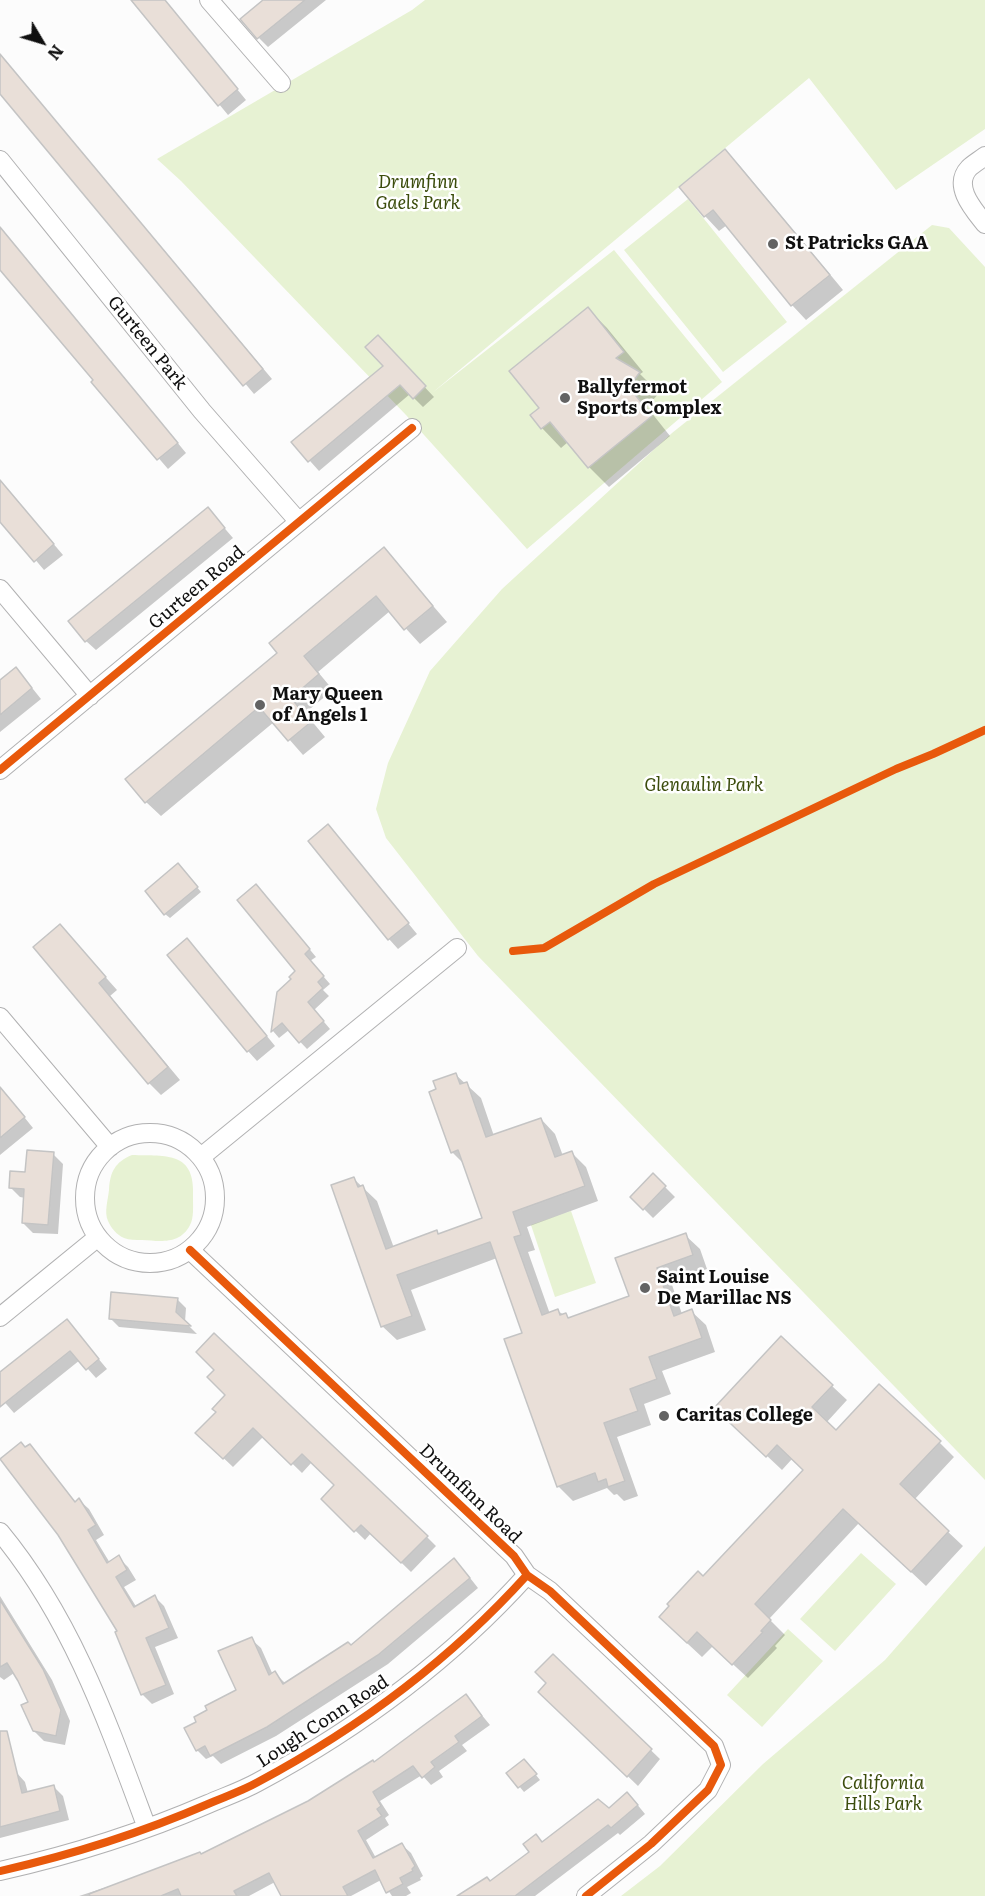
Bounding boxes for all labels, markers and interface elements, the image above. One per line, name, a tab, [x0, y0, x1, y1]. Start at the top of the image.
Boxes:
north arrow	[12, 12, 72, 72]
text: N	[43, 40, 70, 66]
park label: Drumfinn Gaels Park	[376, 172, 460, 214]
place label: St Patricks GAA	[785, 233, 928, 255]
marker: St Patricks GAA	[766, 237, 780, 251]
street label: Gurteen Park	[103, 292, 191, 394]
place label: Ballyfermot Sports Complex	[577, 377, 721, 420]
marker: Ballyfermot Sports Complex	[558, 391, 572, 405]
street label: Gurteen Road	[145, 542, 249, 634]
place label: Mary Queen of Angels 1	[272, 684, 383, 726]
marker: Mary Queen of Angels 1	[253, 698, 267, 712]
park label: Glenaulin Park	[644, 775, 764, 797]
place label: Saint Louise De Marillac NS	[657, 1267, 792, 1310]
marker: Saint Louise De Marillac NS	[638, 1281, 652, 1295]
place label: Caritas College	[676, 1405, 813, 1427]
marker: Caritas College	[657, 1409, 671, 1423]
street label: Drumfinn Road	[414, 1440, 526, 1548]
street label: Lough Conn Road	[253, 1671, 393, 1773]
park label: California Hills Park	[842, 1773, 924, 1816]

